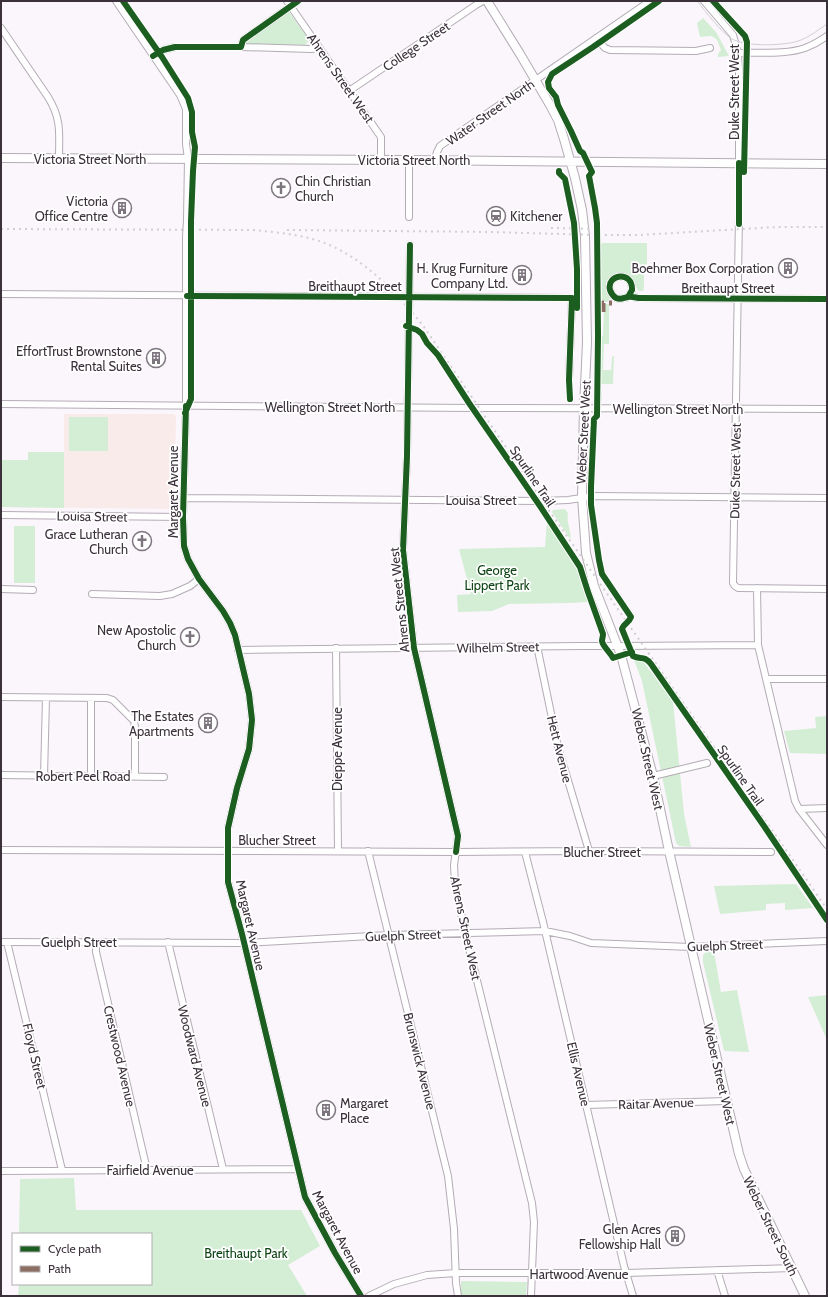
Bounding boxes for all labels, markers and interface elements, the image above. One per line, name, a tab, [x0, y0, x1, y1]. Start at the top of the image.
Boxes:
street label: College Street	[380, 17, 453, 74]
street label: Ahrens Street West	[304, 30, 378, 126]
street label: Duke Street West	[726, 43, 742, 140]
street label: Water Street North	[443, 76, 537, 148]
street label: Victoria Street North	[34, 151, 146, 167]
street label: Victoria Street North	[358, 152, 470, 168]
place label: Chin Christian Church	[295, 173, 371, 204]
church icon: Chin Christian Church	[270, 177, 292, 199]
place label: Victoria Office Centre	[35, 193, 109, 224]
building icon: Victoria Office Centre	[111, 197, 133, 219]
station icon: Kitchener	[485, 205, 507, 227]
place label: Kitchener	[510, 208, 563, 224]
building icon: Boehmer Box Corporation	[777, 257, 799, 279]
place label: H. Krug Furniture Company Ltd.	[416, 260, 508, 291]
place label: Boehmer Box Corporation	[631, 260, 774, 276]
building icon: H. Krug Furniture Company Ltd.	[511, 264, 533, 286]
street label: Breithaupt Street	[308, 278, 402, 294]
street label: Breithaupt Street	[681, 280, 775, 296]
place label: EffortTrust Brownstone Rental Suites	[16, 343, 143, 374]
building icon: EffortTrust Brownstone Rental Suites	[145, 347, 167, 369]
street label: Weber Street West	[572, 379, 594, 484]
street label: Wellington Street North	[265, 399, 395, 415]
street label: Wellington Street North	[613, 401, 743, 417]
street label: Duke Street West	[726, 422, 744, 519]
street label: Spurline Trail	[507, 442, 559, 510]
street label: Margaret Avenue	[165, 445, 181, 538]
street label: Louisa Street	[445, 492, 517, 508]
street label: Louisa Street	[56, 507, 128, 525]
place label: Grace Lutheran Church	[45, 526, 128, 557]
church icon: Grace Lutheran Church	[131, 530, 153, 552]
street label: Ahrens Street West	[385, 546, 412, 653]
park label: George Lippert Park	[464, 562, 530, 593]
place label: New Apostolic Church	[97, 622, 176, 653]
church icon: New Apostolic Church	[179, 626, 201, 648]
street label: Wilhelm Street	[457, 638, 540, 656]
street label: Dieppe Avenue	[329, 707, 345, 791]
street label: Weber Street West	[629, 707, 668, 812]
place label: The Estates Apartments	[129, 708, 195, 739]
building icon: The Estates Apartments	[197, 712, 219, 734]
street label: Hett Avenue	[544, 714, 576, 785]
street label: Spurline Trail	[714, 742, 768, 808]
street label: Robert Peel Road	[36, 768, 130, 784]
street label: Blucher Street	[238, 832, 316, 848]
street label: Blucher Street	[563, 844, 641, 860]
street label: Ahrens Street West	[447, 875, 485, 982]
street label: Margaret Avenue	[233, 878, 269, 972]
street label: Guelph Street	[365, 926, 442, 944]
street label: Guelph Street	[41, 934, 118, 950]
street label: Guelph Street	[687, 936, 764, 954]
street label: Woodward Avenue	[175, 1003, 215, 1109]
street label: Crestwood Avenue	[101, 1004, 139, 1108]
street label: Brunswick Avenue	[400, 1011, 440, 1111]
street label: Floyd Street	[20, 1022, 50, 1091]
street label: Weber Street West	[701, 1022, 740, 1127]
street label: Ellis Avenue	[564, 1040, 594, 1108]
street label: Raitar Avenue	[618, 1094, 694, 1112]
place label: Margaret Place	[340, 1095, 389, 1126]
building icon: Margaret Place	[315, 1099, 337, 1121]
street label: Fairfield Avenue	[106, 1162, 194, 1178]
street label: Weber Street South	[740, 1174, 802, 1278]
street label: Margaret Avenue	[309, 1187, 367, 1277]
place label: Glen Acres Fellowship Hall	[579, 1221, 662, 1252]
building icon: Glen Acres Fellowship Hall	[664, 1225, 686, 1247]
legend	[12, 1233, 152, 1285]
text: Cycle path	[48, 1241, 101, 1256]
park label: Breithaupt Park	[204, 1245, 288, 1261]
text: Path	[48, 1261, 71, 1276]
street label: Hartwood Avenue	[530, 1266, 629, 1282]

